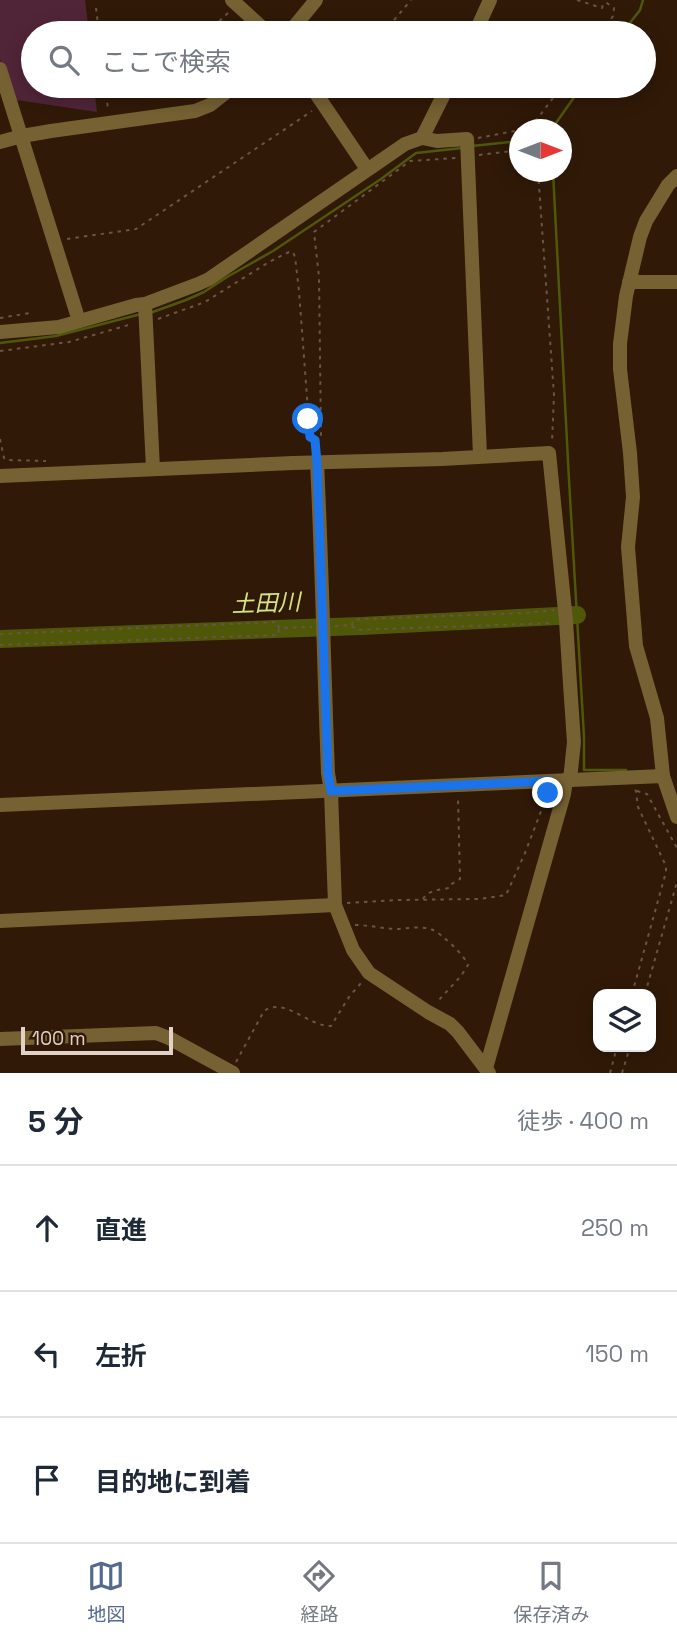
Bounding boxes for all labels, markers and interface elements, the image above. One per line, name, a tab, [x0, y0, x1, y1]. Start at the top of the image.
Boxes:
search box	[21, 21, 656, 98]
icon: search	[45, 41, 83, 79]
text: ここで検索	[101, 45, 231, 79]
north arrow	[509, 119, 572, 182]
route start	[292, 403, 323, 434]
water label: 土田川	[231, 587, 304, 619]
route end	[532, 777, 563, 808]
map controls	[593, 989, 656, 1052]
button: layers	[593, 989, 656, 1052]
scale bar	[21, 1024, 173, 1056]
text: 100 m	[32, 1026, 86, 1051]
text: 5 分	[28, 1102, 84, 1141]
text: 徒歩 · 400 m	[517, 1106, 649, 1136]
icon: ahead	[28, 1209, 66, 1247]
text: 直進	[95, 1213, 147, 1247]
text: 250 m	[581, 1213, 649, 1243]
icon: left	[28, 1335, 66, 1373]
text: 左折	[95, 1339, 147, 1373]
text: 150 m	[585, 1339, 649, 1369]
icon: arrive	[28, 1461, 66, 1499]
text: 目的地に到着	[95, 1465, 251, 1499]
tab: 地図	[87, 1557, 126, 1627]
tab: 経路	[300, 1557, 339, 1627]
tab: 保存済み	[513, 1557, 590, 1627]

